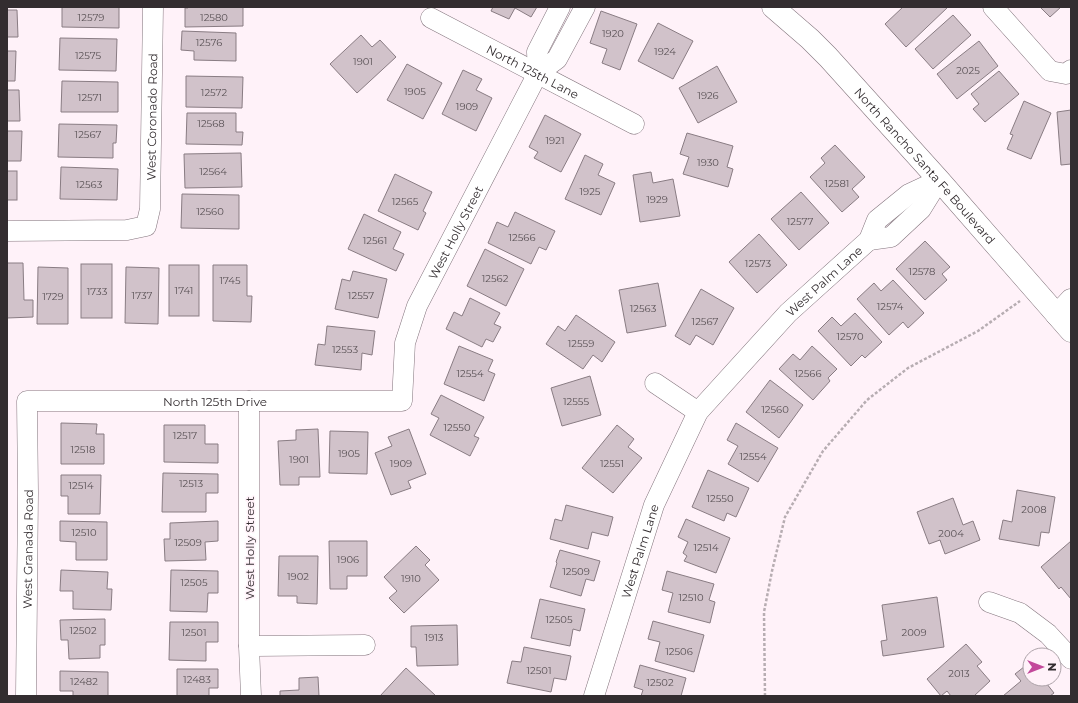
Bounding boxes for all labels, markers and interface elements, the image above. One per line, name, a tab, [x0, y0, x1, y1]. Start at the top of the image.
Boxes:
house number: 12579	[78, 11, 104, 24]
house number: 12580	[200, 11, 228, 24]
house number: 1920	[602, 27, 624, 40]
house number: 12576	[196, 36, 222, 49]
street label: North 125th Lane	[484, 41, 582, 102]
house number: 1924	[654, 45, 676, 58]
house number: 12575	[75, 49, 101, 62]
street label: West Coronado Road	[143, 53, 160, 181]
house number: 1901	[353, 55, 373, 68]
house number: 2025	[956, 64, 980, 77]
street label: North Rancho Santa Fe Boulevard	[852, 84, 999, 247]
house number: 1905	[404, 85, 426, 98]
house number: 12572	[201, 86, 228, 99]
house number: 1926	[697, 89, 719, 102]
house number: 12571	[78, 91, 102, 104]
house number: 1909	[456, 100, 478, 113]
house number: 12568	[197, 117, 225, 130]
house number: 12567	[75, 128, 102, 141]
house number: 1921	[546, 134, 565, 147]
house number: 1930	[697, 156, 719, 169]
house number: 12564	[199, 165, 227, 178]
house number: 12581	[825, 177, 849, 190]
house number: 12563	[76, 178, 103, 191]
street label: West Holly Street	[425, 183, 486, 282]
house number: 1925	[579, 185, 601, 198]
house number: 1929	[646, 193, 668, 206]
house number: 12565	[392, 195, 419, 208]
house number: 12560	[196, 205, 224, 218]
house number: 12577	[787, 215, 813, 228]
house number: 12566	[508, 231, 536, 244]
house number: 12561	[363, 234, 387, 247]
street label: West Palm Lane	[782, 242, 865, 319]
house number: 12573	[745, 257, 771, 270]
house number: 12578	[909, 265, 935, 278]
house number: 12562	[482, 272, 509, 285]
house number: 1745	[219, 274, 241, 287]
house number: 1741	[175, 284, 193, 297]
house number: 1733	[87, 285, 108, 298]
house number: 1737	[132, 289, 153, 302]
house number: 12557	[348, 289, 374, 302]
house number: 1729	[42, 290, 64, 303]
house number: 12574	[877, 300, 904, 313]
house number: 12563	[630, 302, 657, 315]
house number: 12567	[692, 315, 719, 328]
house number: 12570	[836, 330, 864, 343]
house number: 12559	[568, 337, 594, 350]
house number: 12553	[332, 343, 358, 356]
house number: 12554	[456, 367, 484, 380]
house number: 12566	[794, 367, 822, 380]
street label: North 125th Drive	[163, 394, 267, 409]
house number: 12555	[563, 395, 589, 408]
house number: 12560	[761, 403, 789, 416]
house number: 12550	[443, 421, 471, 434]
house number: 12517	[173, 429, 197, 442]
house number: 12518	[71, 443, 95, 456]
house number: 1905	[338, 447, 360, 460]
house number: 12554	[739, 450, 767, 463]
house number: 1901	[289, 453, 309, 466]
house number: 1909	[390, 457, 412, 470]
house number: 12551	[600, 457, 624, 470]
house number: 12513	[179, 477, 203, 490]
house number: 12514	[68, 479, 94, 492]
street label: West Granada Road	[19, 489, 36, 609]
house number: 12550	[706, 492, 734, 505]
street label: West Holly Street	[242, 496, 257, 600]
street label: West Palm Lane	[618, 502, 661, 600]
house number: 2008	[1021, 503, 1047, 516]
house number: 12510	[71, 526, 97, 539]
house number: 2004	[938, 527, 964, 540]
house number: 12509	[174, 536, 202, 549]
house number: 12514	[693, 541, 719, 554]
house number: 1906	[337, 553, 359, 566]
house number: 12509	[562, 565, 590, 578]
house number: 1902	[287, 570, 309, 583]
house number: 1910	[401, 572, 421, 585]
house number: 12505	[180, 576, 208, 589]
house number: 12510	[678, 591, 704, 604]
house number: 12505	[545, 613, 573, 626]
house number: 12502	[69, 624, 97, 637]
house number: 12501	[181, 626, 207, 639]
house number: 2009	[902, 626, 927, 639]
house number: 1913	[425, 631, 444, 644]
house number: 12506	[665, 645, 693, 658]
north arrow	[1022, 647, 1062, 687]
text: N	[1045, 663, 1059, 671]
house number: 12501	[526, 664, 552, 677]
house number: 2013	[948, 667, 970, 680]
house number: 12483	[183, 673, 211, 686]
house number: 12482	[70, 675, 98, 688]
house number: 12502	[646, 676, 674, 689]

